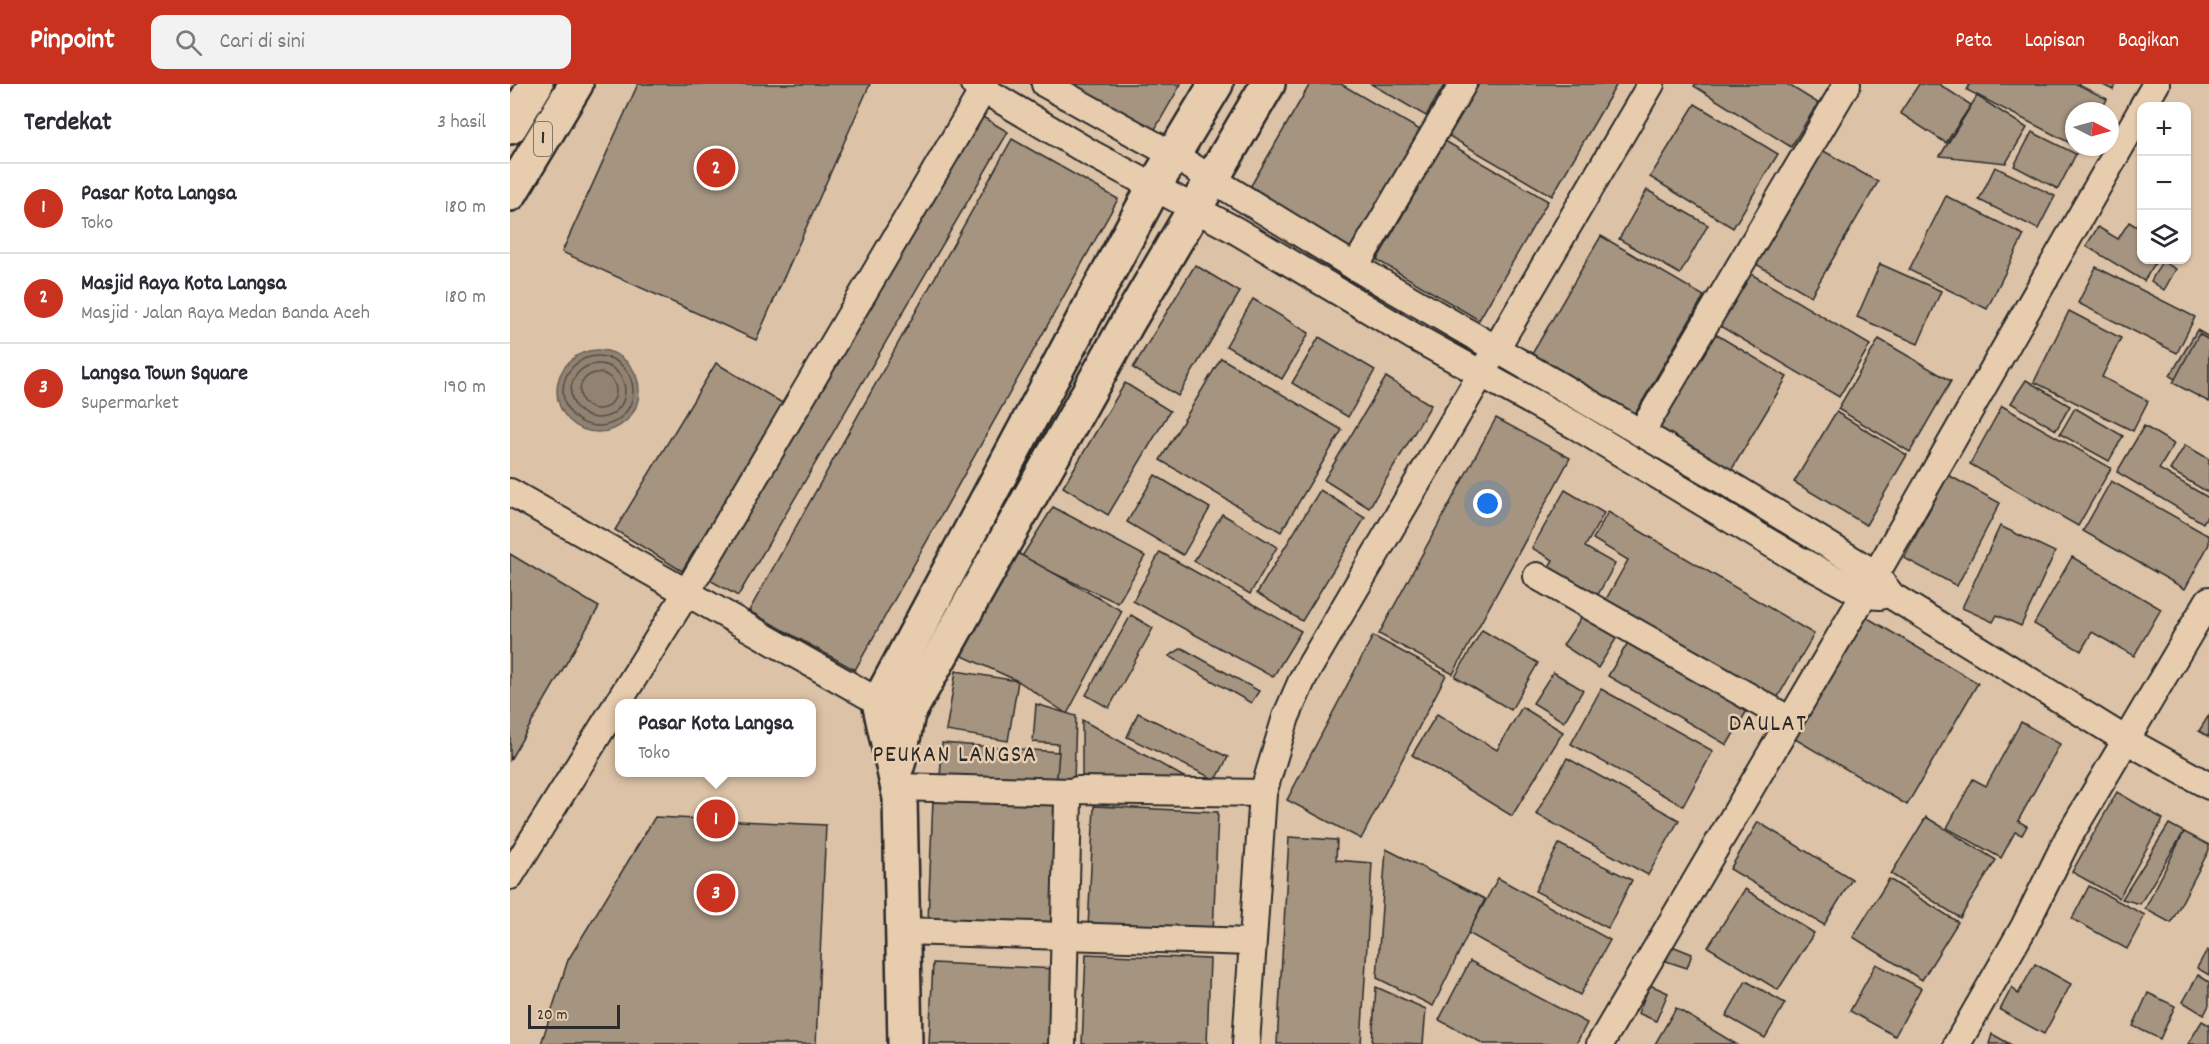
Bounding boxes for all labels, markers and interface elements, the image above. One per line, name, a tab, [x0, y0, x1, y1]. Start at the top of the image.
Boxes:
search box	[151, 15, 571, 69]
text: Pinpoint	[30, 22, 115, 62]
icon: search	[172, 26, 205, 59]
text: Cari di sini	[220, 27, 305, 58]
text: Peta	[1955, 27, 1992, 57]
text: Lapisan	[2025, 27, 2085, 57]
text: Bagikan	[2118, 27, 2179, 57]
north arrow	[2065, 102, 2119, 156]
map controls	[2137, 102, 2191, 264]
button: +	[2137, 102, 2191, 156]
text: Terdekat	[24, 105, 112, 142]
text: 3 hasil	[437, 109, 486, 137]
road number: 1	[534, 122, 552, 156]
pin: 2	[696, 146, 736, 190]
button: −	[2137, 156, 2191, 210]
text: Pasar Kota Langsa	[81, 179, 236, 210]
text: 1	[41, 194, 46, 222]
text: 180 m	[444, 194, 486, 222]
text: Toko	[81, 210, 113, 238]
button: layers	[2137, 210, 2191, 264]
text: Masjid Raya Kota Langsa	[81, 269, 286, 300]
text: 2	[39, 284, 48, 312]
text: 180 m	[444, 284, 486, 312]
text: Masjid · Jalan Raya Medan Banda Aceh	[81, 300, 370, 328]
text: Langsa Town Square	[81, 359, 248, 390]
text: 3	[39, 374, 48, 402]
text: 190 m	[443, 374, 486, 402]
text: Supermarket	[81, 390, 179, 418]
your location	[1473, 489, 1502, 518]
popup	[615, 699, 816, 777]
district label: DAULAT	[1729, 708, 1807, 742]
text: Pasar Kota Langsa	[638, 709, 793, 740]
district label: PEUKAN LANGSA	[873, 739, 1038, 773]
text: Toko	[638, 740, 670, 768]
pin: 1	[696, 796, 736, 842]
pin: 3	[696, 870, 736, 916]
scale bar	[528, 1002, 620, 1030]
text: 20 m	[537, 1004, 567, 1027]

